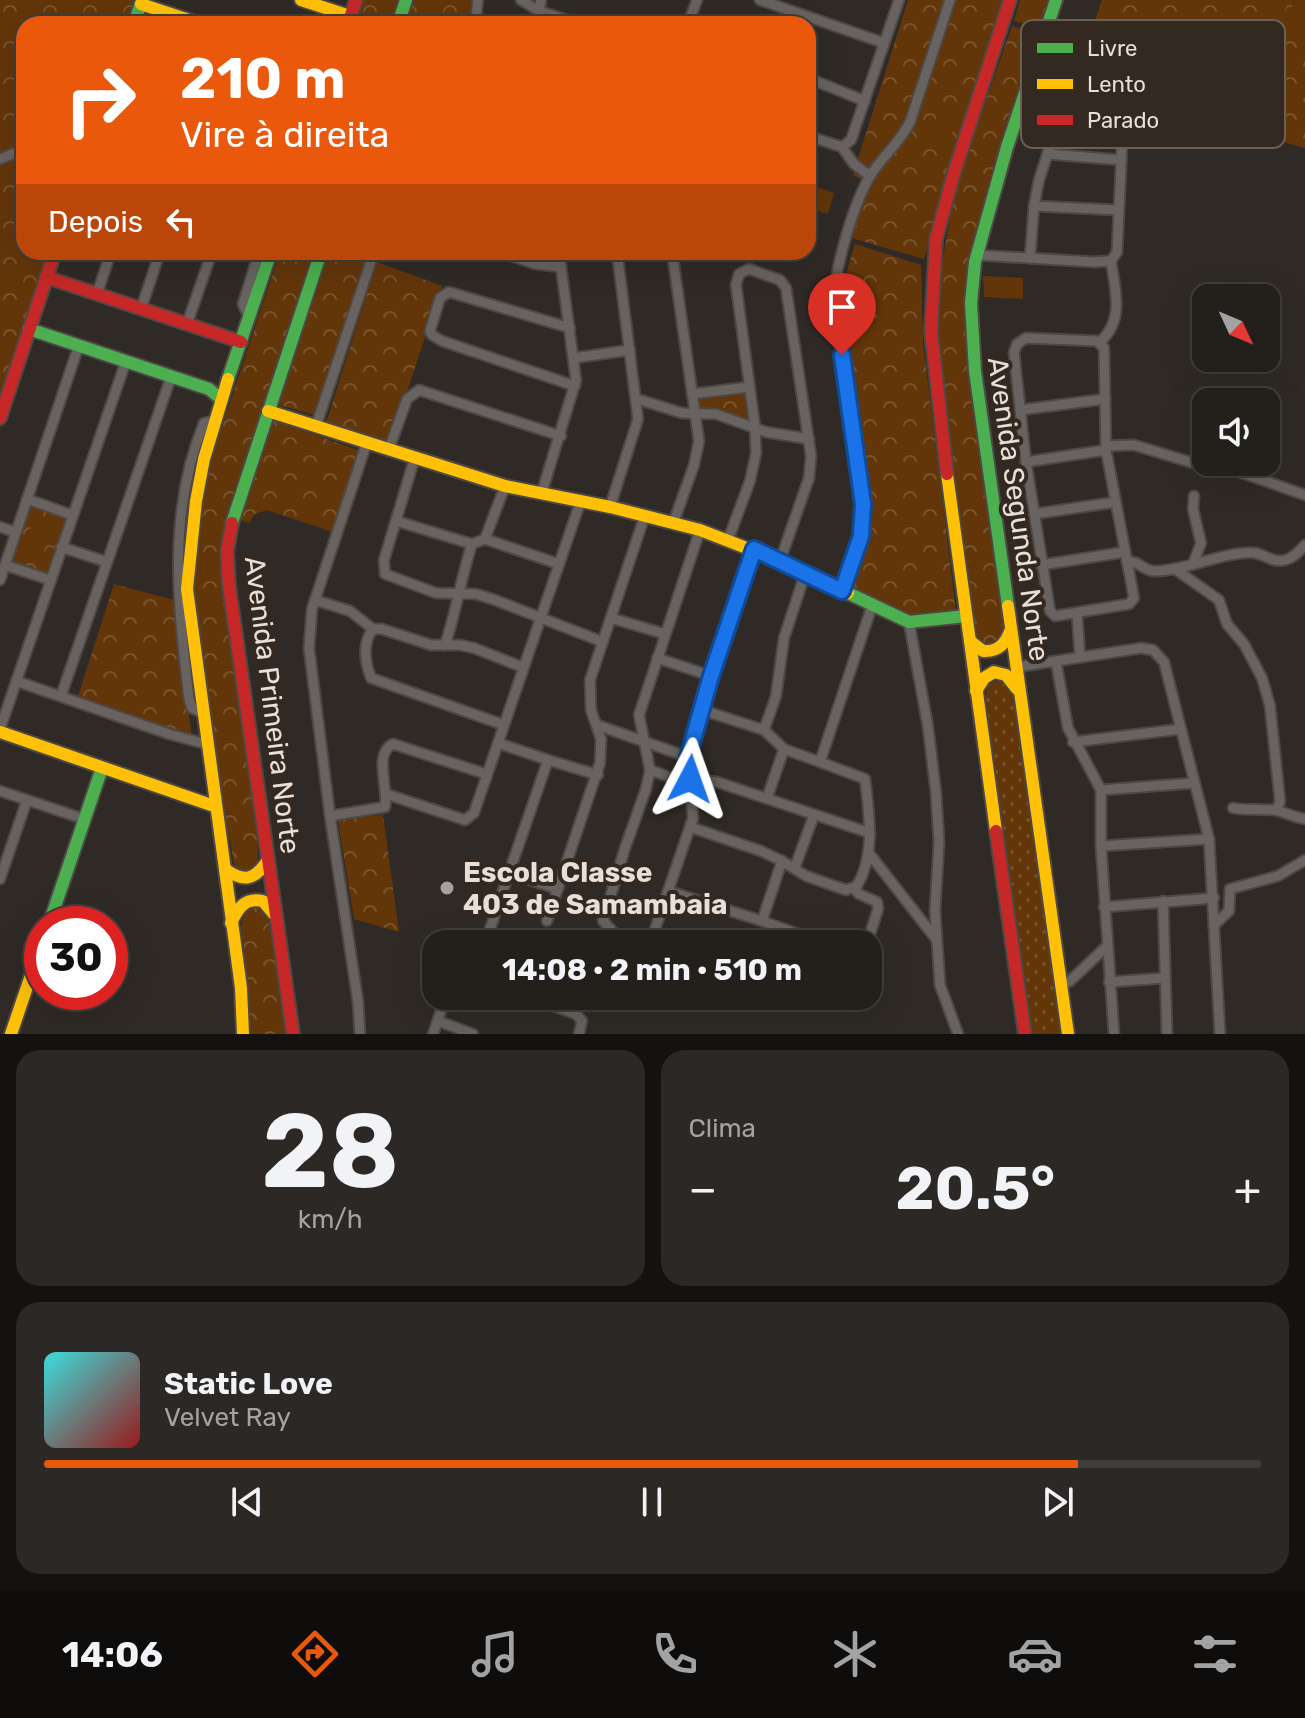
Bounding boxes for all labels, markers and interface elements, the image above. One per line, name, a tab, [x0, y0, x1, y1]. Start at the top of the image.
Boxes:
legend	[1021, 20, 1285, 148]
text: Livre	[1087, 35, 1137, 62]
text: 210 m	[180, 46, 346, 112]
icon: right	[48, 48, 152, 152]
text: Lento	[1087, 71, 1146, 98]
text: Parado	[1087, 107, 1159, 134]
text: Vire à direita	[180, 113, 389, 156]
icon: left	[159, 200, 203, 244]
text: Depois	[48, 204, 143, 240]
pin	[808, 273, 876, 355]
north arrow	[1192, 284, 1280, 372]
map controls	[1192, 284, 1280, 476]
icon: arrive	[820, 285, 864, 329]
street label: Avenida Segunda Norte	[981, 355, 1056, 663]
button: sound	[1192, 388, 1280, 476]
street label: Avenida Primeira Norte	[238, 554, 307, 856]
position arrow	[648, 737, 732, 821]
place label: Escola Classe 403 de Samambaia	[463, 856, 727, 921]
marker: Escola Classe 403 de Samambaia	[438, 879, 456, 897]
speed limit sign: 30	[24, 906, 128, 1010]
text: 14:08 · 2 min · 510 m	[502, 952, 802, 988]
text: 28	[261, 1090, 399, 1213]
text: Clima	[689, 1113, 756, 1144]
text: 20.5°	[895, 1153, 1055, 1224]
text: −	[689, 1163, 717, 1215]
text: +	[1234, 1163, 1261, 1215]
text: km/h	[298, 1204, 363, 1235]
text: Static Love	[164, 1366, 333, 1402]
text: Velvet Ray	[164, 1402, 291, 1433]
icon: previous	[225, 1480, 269, 1524]
icon: pause	[630, 1480, 674, 1524]
icon: next	[1036, 1480, 1080, 1524]
icon: directions	[287, 1626, 343, 1682]
icon: music	[467, 1626, 523, 1682]
icon: phone	[647, 1626, 703, 1682]
icon: climate	[827, 1626, 883, 1682]
icon: car	[1007, 1626, 1063, 1682]
icon: filters	[1187, 1626, 1243, 1682]
text: 14:06	[62, 1633, 163, 1676]

